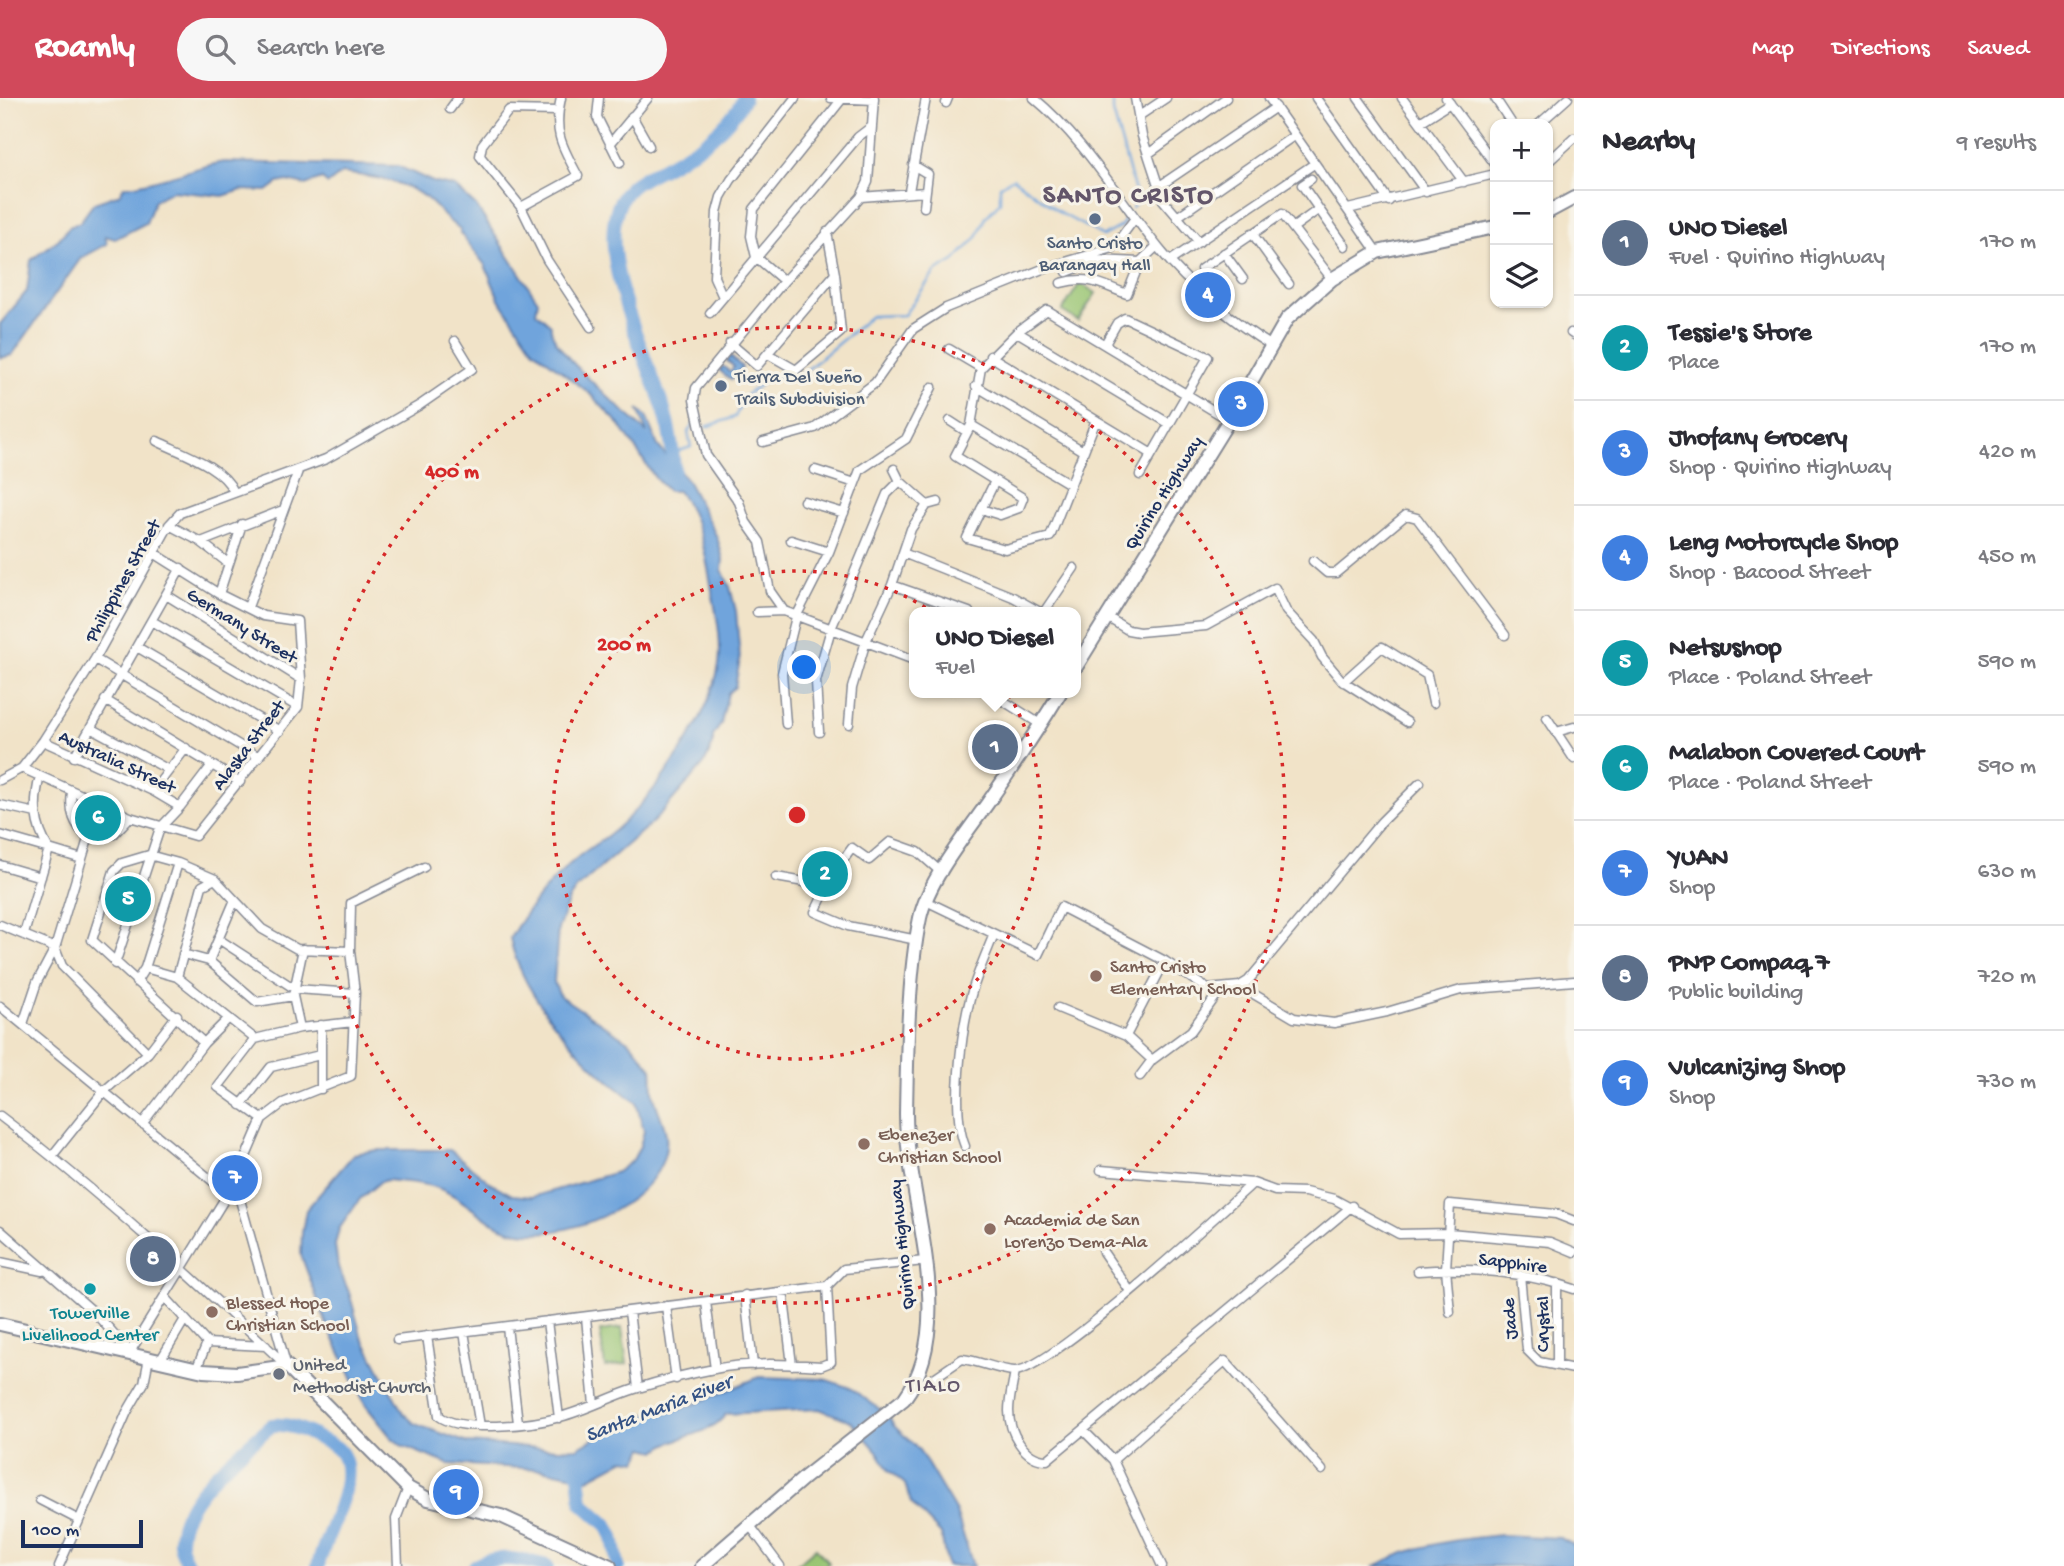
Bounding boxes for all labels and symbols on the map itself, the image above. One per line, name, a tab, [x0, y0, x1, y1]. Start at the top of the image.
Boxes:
district label: SANTO CRISTO	[1043, 182, 1215, 213]
marker: Santo Cristo Barangay Hall	[1087, 211, 1103, 227]
place label: Santo Cristo Barangay Hall	[1038, 233, 1151, 278]
pin: 4	[1185, 269, 1231, 321]
place label: Tierra Del Sueño Trails Subdivision	[734, 367, 865, 412]
marker: Tierra Del Sueño Trails Subdivision	[713, 378, 729, 394]
pin: 3	[1218, 378, 1264, 430]
street label: Quirino Highway	[1121, 432, 1210, 555]
text: 400 m	[424, 461, 479, 486]
street label: Philippines Street	[80, 514, 168, 648]
street label: Germany Street	[182, 584, 303, 671]
text: 200 m	[597, 634, 651, 659]
your location	[787, 650, 821, 684]
street label: Alaska Street	[208, 695, 293, 796]
pin: 1	[972, 721, 1018, 773]
street label: Australia Street	[54, 726, 181, 801]
pin: 6	[75, 792, 121, 844]
centre of rings	[785, 803, 809, 827]
pin: 2	[802, 848, 848, 900]
pin: 5	[105, 873, 151, 925]
place label: Santo Cristo Elementary School	[1110, 957, 1256, 1002]
marker: Santo Cristo Elementary School	[1088, 968, 1104, 984]
place label: Ebenezer Christian School	[878, 1125, 1002, 1170]
marker: Ebenezer Christian School	[856, 1136, 872, 1152]
pin: 7	[212, 1152, 258, 1204]
street label: Quirino Highway	[885, 1178, 922, 1311]
place label: Academia de San Lorenzo Dema-Ala	[1004, 1210, 1149, 1255]
marker: Academia de San Lorenzo Dema-Ala	[982, 1221, 998, 1237]
pin: 8	[130, 1233, 176, 1285]
street label: Sapphire	[1477, 1249, 1548, 1280]
marker: Towerville Livelihood Center	[82, 1281, 98, 1297]
place label: Blessed Hope Christian School	[225, 1293, 350, 1338]
street label: Crystal	[1533, 1296, 1556, 1352]
street label: Jade	[1498, 1297, 1525, 1340]
place label: Towerville Livelihood Center	[22, 1303, 161, 1348]
marker: Blessed Hope Christian School	[204, 1304, 220, 1320]
place label: United Methodist Church	[293, 1355, 431, 1400]
marker: United Methodist Church	[271, 1366, 287, 1382]
water label: Santa Maria River	[583, 1369, 740, 1450]
district label: TIALO	[905, 1375, 962, 1400]
pin: 9	[433, 1466, 479, 1518]
scale bar	[21, 1517, 144, 1549]

